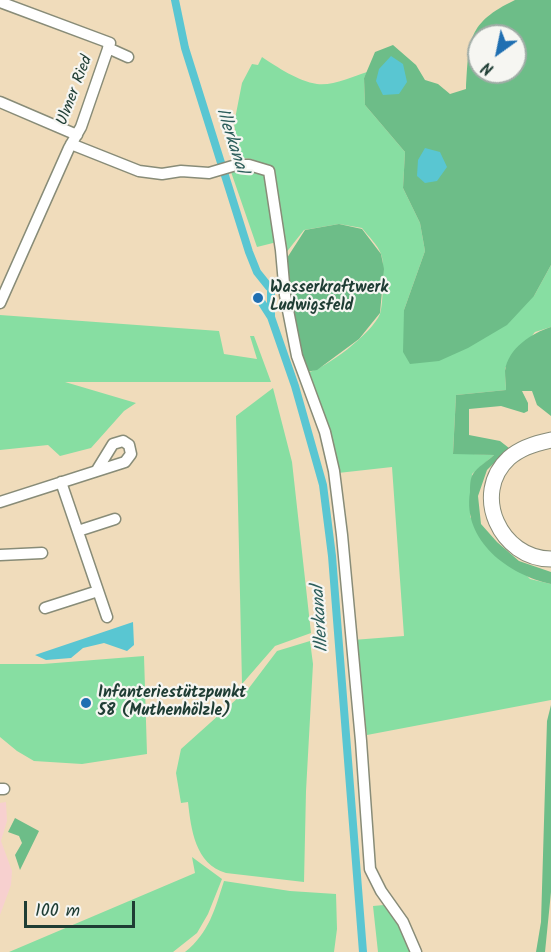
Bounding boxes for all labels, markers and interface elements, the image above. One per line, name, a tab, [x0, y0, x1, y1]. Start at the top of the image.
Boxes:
north arrow	[467, 24, 527, 84]
street label: Ulmer Ried	[54, 53, 98, 129]
text: N	[477, 55, 499, 81]
water label: Illerkanal	[209, 105, 251, 177]
place label: Wasserkraftwerk Ludwigsfeld	[270, 279, 388, 317]
marker: Wasserkraftwerk Ludwigsfeld	[251, 291, 265, 305]
water label: Illerkanal	[309, 584, 335, 654]
place label: Infanteriestützpunkt 58 (Muthenhölzle)	[98, 684, 246, 722]
marker: Infanteriestützpunkt 58 (Muthenhölzle)	[79, 696, 93, 710]
scale bar	[27, 889, 138, 927]
text: 100 m	[35, 897, 80, 926]

